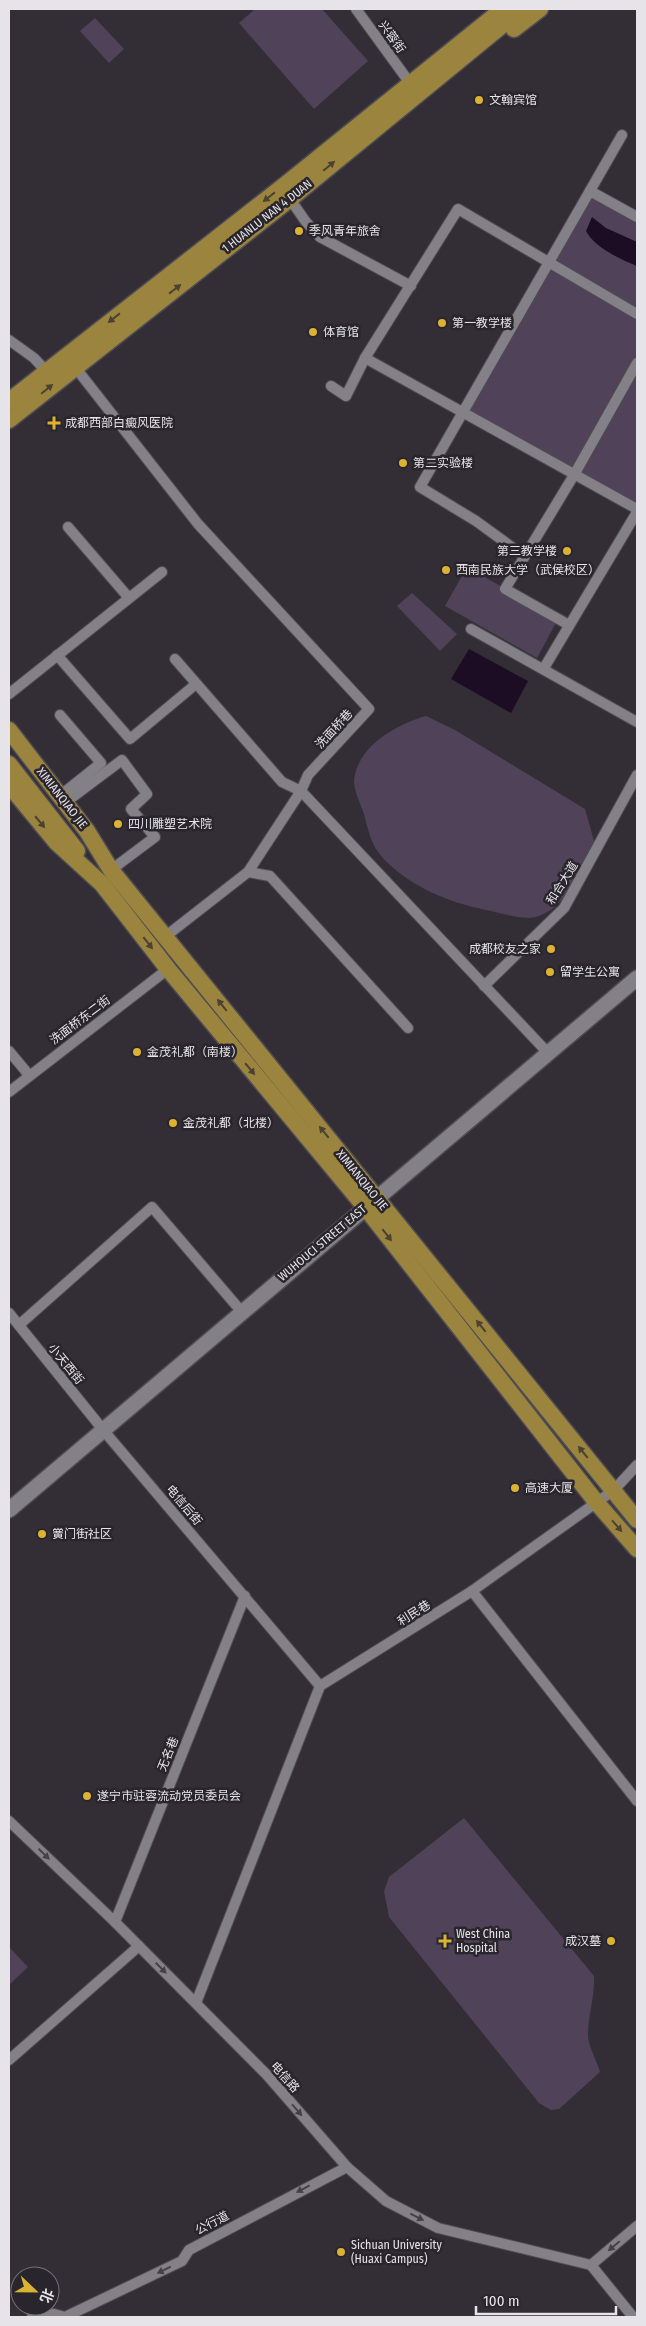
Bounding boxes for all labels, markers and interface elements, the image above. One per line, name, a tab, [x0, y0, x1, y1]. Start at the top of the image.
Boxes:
street label: 兴蓉街	[376, 18, 408, 56]
place label: 文翰宾馆	[489, 93, 537, 107]
marker: 文翰宾馆	[473, 94, 485, 106]
one-way arrow	[323, 161, 336, 172]
street label: 1 HUANLU NAN 4 DUAN	[219, 177, 315, 255]
one-way arrow	[263, 192, 276, 202]
place label: 季风青年旅舍	[309, 224, 381, 238]
marker: 季风青年旅舍	[293, 225, 305, 237]
one-way arrow	[168, 284, 181, 295]
one-way arrow	[108, 313, 121, 324]
place label: 第一教学楼	[452, 316, 512, 330]
marker: 第一教学楼	[436, 317, 448, 329]
place label: 体育馆	[323, 325, 359, 339]
marker: 体育馆	[307, 326, 319, 338]
one-way arrow	[40, 384, 53, 395]
marker: 成都西部白癜风医院	[47, 416, 61, 430]
place label: 成都西部白癜风医院	[65, 416, 173, 430]
place label: 第二实验楼	[413, 456, 473, 470]
marker: 第二实验楼	[397, 457, 409, 469]
place label: 第三教学楼	[497, 544, 557, 558]
marker: 第三教学楼	[561, 545, 573, 557]
place label: 西南民族大学（武侯校区）	[456, 563, 600, 577]
marker: 西南民族大学（武侯校区）	[440, 564, 452, 576]
street label: 洗面桥巷	[313, 707, 355, 751]
street label: XIMIANQIAO JIE	[34, 765, 90, 832]
one-way arrow	[34, 816, 45, 829]
place label: 四川雕塑艺术院	[128, 817, 212, 831]
marker: 四川雕塑艺术院	[112, 818, 124, 830]
street label: 和合大道	[543, 859, 581, 907]
one-way arrow	[142, 936, 153, 949]
place label: 成都校友之家	[469, 942, 541, 956]
marker: 成都校友之家	[545, 943, 557, 955]
place label: 留学生公寓	[560, 965, 620, 979]
marker: 留学生公寓	[544, 966, 556, 978]
street label: 洗面桥东二街	[47, 993, 113, 1047]
one-way arrow	[216, 999, 227, 1012]
place label: 金茂礼都（南楼）	[147, 1045, 243, 1059]
marker: 金茂礼都（南楼）	[131, 1046, 143, 1058]
one-way arrow	[245, 1062, 256, 1075]
place label: 金茂礼都（北楼）	[183, 1116, 279, 1130]
marker: 金茂礼都（北楼）	[167, 1117, 179, 1129]
one-way arrow	[318, 1126, 329, 1139]
street label: XIMIANQIAO JIE	[333, 1147, 391, 1213]
street label: WUHOUCI STREET EAST	[275, 1202, 369, 1284]
one-way arrow	[382, 1228, 392, 1242]
one-way arrow	[475, 1320, 486, 1333]
street label: 小天西街	[45, 1341, 87, 1387]
one-way arrow	[578, 1446, 589, 1459]
place label: 高速大厦	[525, 1481, 573, 1495]
street label: 电信后街	[163, 1482, 205, 1528]
marker: 高速大厦	[509, 1482, 521, 1494]
one-way arrow	[612, 1519, 623, 1532]
place label: 黉门街社区	[52, 1527, 112, 1541]
marker: 黉门街社区	[36, 1528, 48, 1540]
street label: 利民巷	[395, 1598, 433, 1628]
street label: 无名巷	[155, 1735, 181, 1773]
place label: 遂宁市驻蓉流动党员委员会	[97, 1789, 241, 1803]
marker: 遂宁市驻蓉流动党员委员会	[81, 1790, 93, 1802]
one-way arrow	[38, 1848, 50, 1860]
place label: West China Hospital	[456, 1927, 510, 1955]
marker: West China Hospital	[438, 1934, 452, 1948]
place label: 成汉墓	[565, 1934, 601, 1948]
marker: 成汉墓	[605, 1935, 617, 1947]
one-way arrow	[154, 1961, 166, 1973]
street label: 电信路	[268, 2059, 302, 2095]
one-way arrow	[292, 2103, 303, 2116]
one-way arrow	[296, 2185, 311, 2193]
street label: 公行道	[193, 2208, 231, 2238]
one-way arrow	[410, 2213, 425, 2221]
place label: Sichuan University (Huaxi Campus)	[351, 2238, 442, 2266]
one-way arrow	[608, 2240, 621, 2251]
marker: Sichuan University (Huaxi Campus)	[335, 2246, 347, 2258]
north arrow	[10, 2266, 60, 2316]
one-way arrow	[157, 2266, 171, 2274]
scale bar	[476, 2284, 616, 2316]
text: 北	[36, 2286, 57, 2305]
text: 100 m	[483, 2292, 520, 2310]

